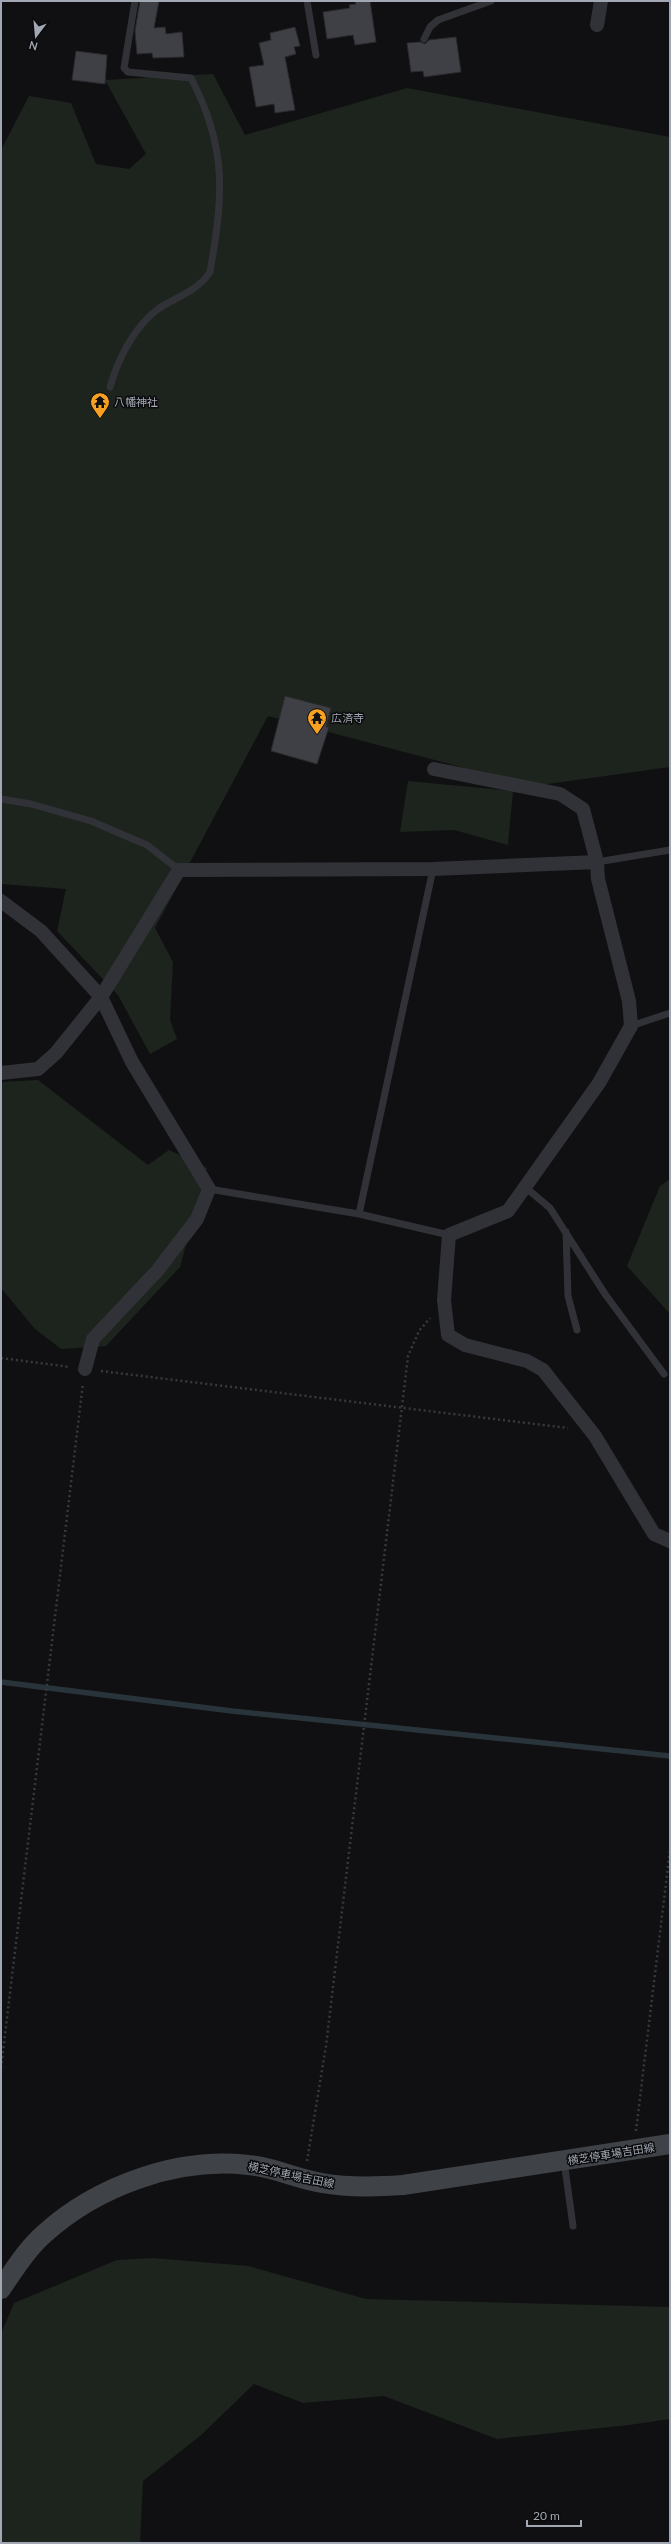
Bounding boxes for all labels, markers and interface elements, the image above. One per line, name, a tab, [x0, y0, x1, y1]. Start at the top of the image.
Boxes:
north arrow	[16, 16, 56, 56]
text: N	[27, 39, 39, 54]
temple icon: 八幡神社	[89, 391, 111, 419]
place label: 八幡神社	[114, 395, 158, 408]
temple icon: 広済寺	[306, 707, 328, 735]
place label: 広済寺	[331, 711, 364, 724]
street label: 横芝停車場吉田線	[566, 2140, 655, 2167]
street label: 横芝停車場吉田線	[247, 2159, 335, 2190]
scale bar	[527, 2502, 581, 2528]
text: 20 m	[533, 2508, 560, 2523]

